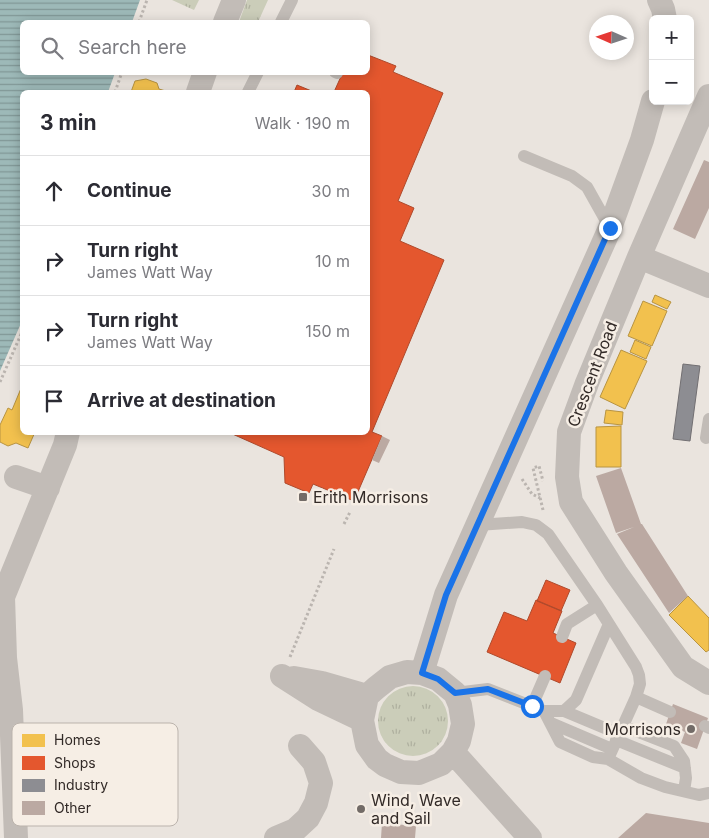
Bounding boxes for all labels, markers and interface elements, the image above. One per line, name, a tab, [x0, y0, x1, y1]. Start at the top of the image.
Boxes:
north arrow	[589, 15, 634, 60]
map controls	[649, 15, 694, 105]
button: +	[649, 15, 694, 60]
search box	[20, 20, 370, 75]
icon: search	[38, 34, 66, 62]
text: Search here	[78, 36, 187, 59]
button: −	[649, 60, 694, 105]
text: 3 min	[40, 110, 96, 135]
text: Walk · 190 m	[255, 113, 350, 133]
icon: ahead	[40, 177, 68, 205]
text: Continue	[87, 179, 172, 202]
text: 30 m	[312, 181, 350, 201]
route end	[599, 217, 622, 240]
text: Turn right	[87, 239, 178, 262]
icon: right	[40, 247, 68, 275]
text: 10 m	[315, 251, 350, 271]
text: James Watt Way	[87, 262, 213, 282]
text: Turn right	[87, 309, 178, 332]
icon: right	[40, 317, 68, 345]
street label: Crescent Road	[563, 318, 621, 430]
text: 150 m	[305, 321, 350, 341]
text: James Watt Way	[87, 332, 213, 352]
icon: arrive	[40, 387, 68, 415]
text: Arrive at destination	[87, 389, 276, 412]
place label: Erith Morrisons	[313, 487, 428, 507]
marker: Erith Morrisons	[297, 491, 309, 503]
route start	[521, 695, 544, 718]
place label: Morrisons	[605, 719, 681, 739]
legend	[12, 723, 178, 826]
marker: Morrisons	[685, 723, 697, 735]
text: Homes	[54, 731, 101, 748]
text: Shops	[54, 754, 96, 771]
text: Industry	[54, 776, 108, 793]
place label: Wind, Wave and Sail	[371, 790, 461, 828]
text: Other	[54, 799, 91, 816]
marker: Wind, Wave and Sail	[355, 803, 367, 815]

